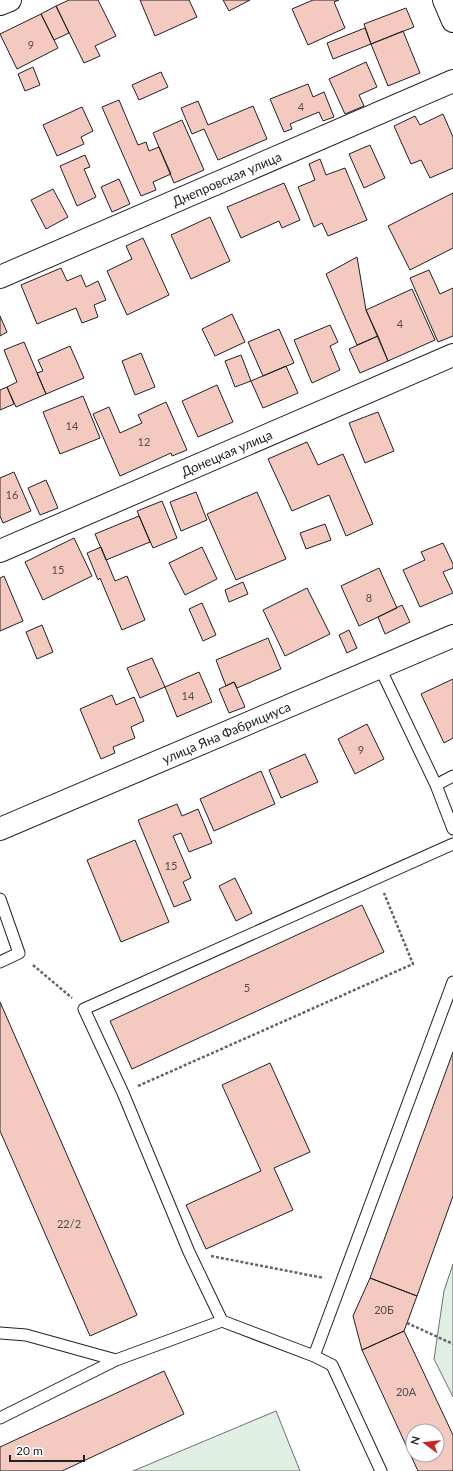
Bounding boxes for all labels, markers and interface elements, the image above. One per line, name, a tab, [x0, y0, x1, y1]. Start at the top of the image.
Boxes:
house number: 9	[28, 38, 34, 51]
house number: 4	[298, 100, 305, 113]
street label: Днепровская улица	[170, 148, 284, 210]
house number: 4	[397, 317, 404, 330]
house number: 14	[66, 419, 79, 432]
street label: Донецкая улица	[179, 426, 275, 480]
house number: 12	[138, 435, 150, 448]
house number: 16	[6, 488, 18, 501]
house number: 15	[52, 563, 64, 576]
house number: 8	[366, 591, 372, 604]
house number: 14	[182, 689, 195, 702]
street label: улица Яна Фабрициуса	[160, 698, 293, 767]
house number: 9	[358, 743, 364, 756]
house number: 15	[165, 859, 177, 872]
house number: 5	[244, 981, 250, 994]
house number: 22/2	[57, 1217, 81, 1230]
house number: 20Б	[374, 1303, 394, 1316]
house number: 20А	[396, 1385, 417, 1398]
north arrow	[405, 1423, 445, 1463]
text: N	[407, 1435, 422, 1446]
scale bar	[10, 1437, 84, 1463]
text: 20 m	[16, 1443, 43, 1458]

